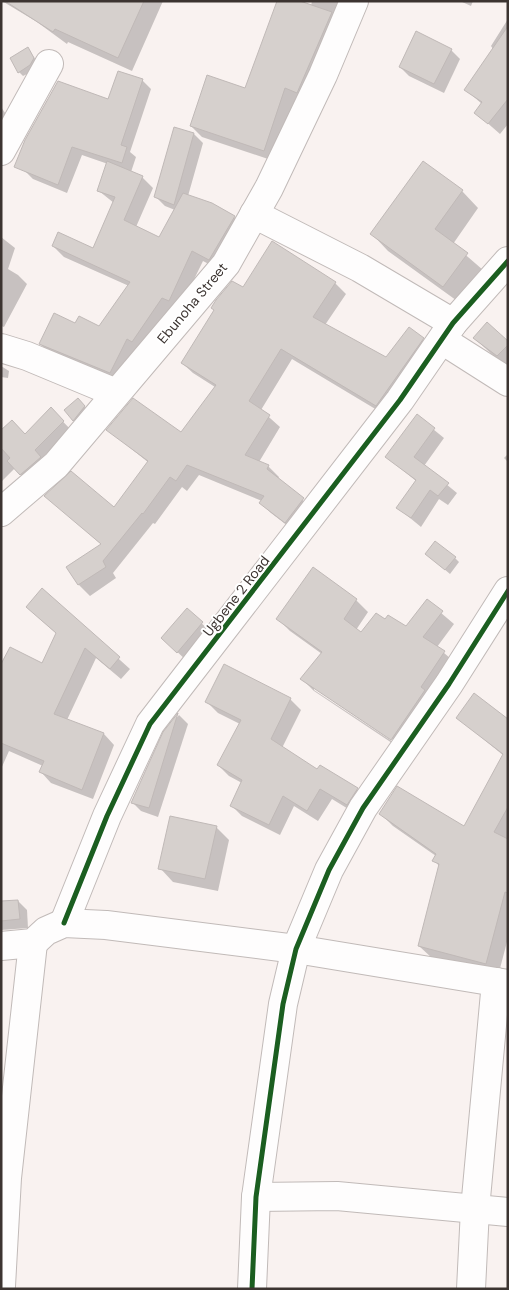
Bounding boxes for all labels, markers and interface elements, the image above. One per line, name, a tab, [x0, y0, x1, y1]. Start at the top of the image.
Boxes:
street label: Ebunoha Street	[153, 259, 231, 347]
street label: Ugbene 2 Road	[199, 552, 273, 640]

